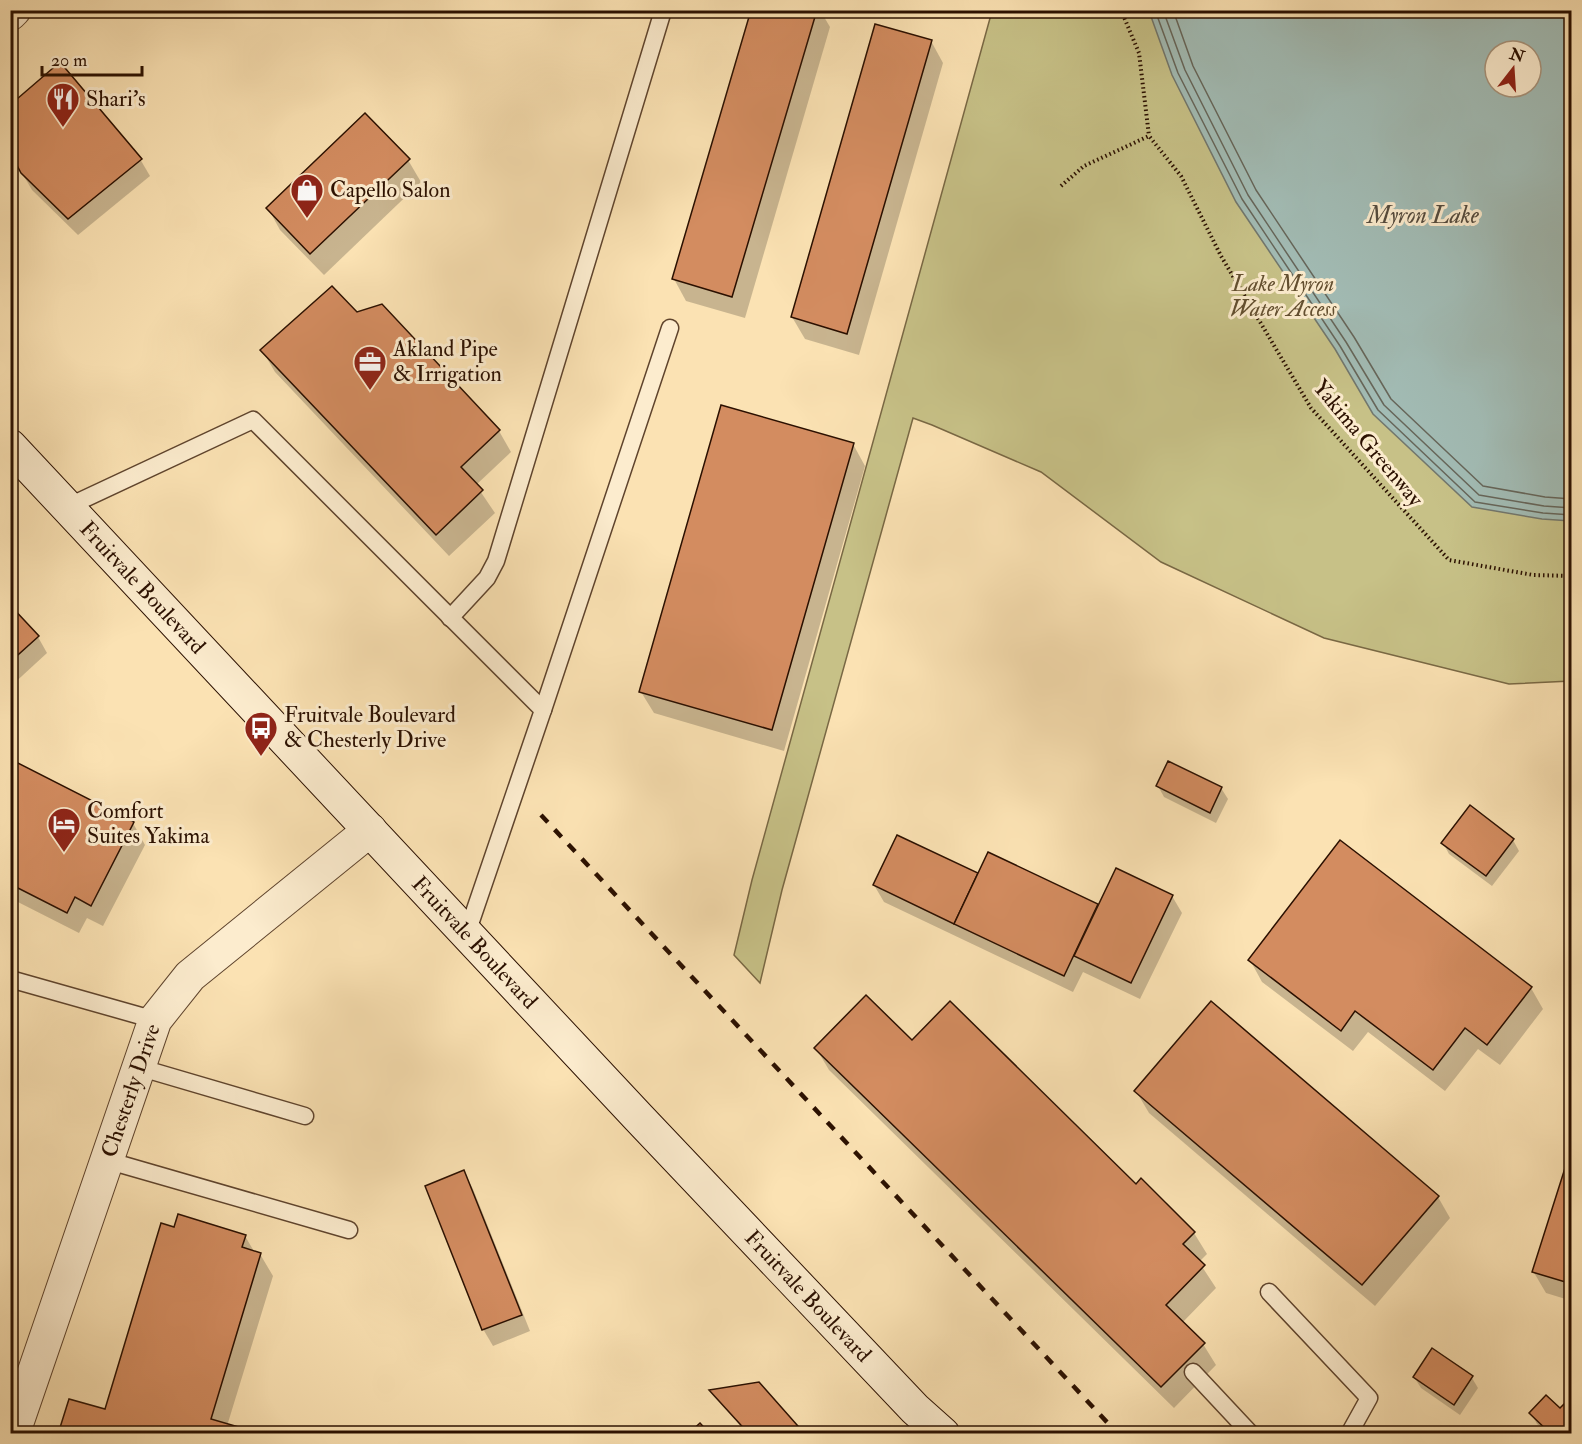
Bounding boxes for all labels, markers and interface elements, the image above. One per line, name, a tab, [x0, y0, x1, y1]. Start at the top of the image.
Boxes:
scale bar	[42, 39, 142, 77]
north arrow	[1483, 39, 1543, 99]
text: N	[1506, 44, 1528, 67]
text: 20 m	[51, 49, 87, 72]
restaurant icon: Shari's	[45, 81, 81, 128]
place label: Shari's	[86, 85, 146, 113]
shop icon: Capello Salon	[289, 172, 325, 219]
place label: Capello Salon	[330, 176, 451, 205]
water label: Myron Lake	[1365, 200, 1480, 231]
park label: Lake Myron Water Access	[1230, 270, 1337, 323]
place label: Akland Pipe & Irrigation	[392, 335, 502, 388]
office icon: Akland Pipe & Irrigation	[352, 344, 388, 391]
street label: Yakima Greenway	[1307, 374, 1430, 513]
street label: Fruitvale Boulevard	[74, 515, 212, 660]
place label: Fruitvale Boulevard & Chesterly Drive	[284, 701, 456, 754]
bus stop icon: Fruitvale Boulevard & Chesterly Drive	[243, 710, 279, 757]
place label: Comfort Suites Yakima	[87, 797, 210, 850]
hotel icon: Comfort Suites Yakima	[46, 806, 82, 853]
street label: Fruitvale Boulevard	[406, 870, 544, 1015]
street label: Chesterly Drive	[95, 1020, 167, 1161]
street label: Fruitvale Boulevard	[739, 1224, 877, 1368]

